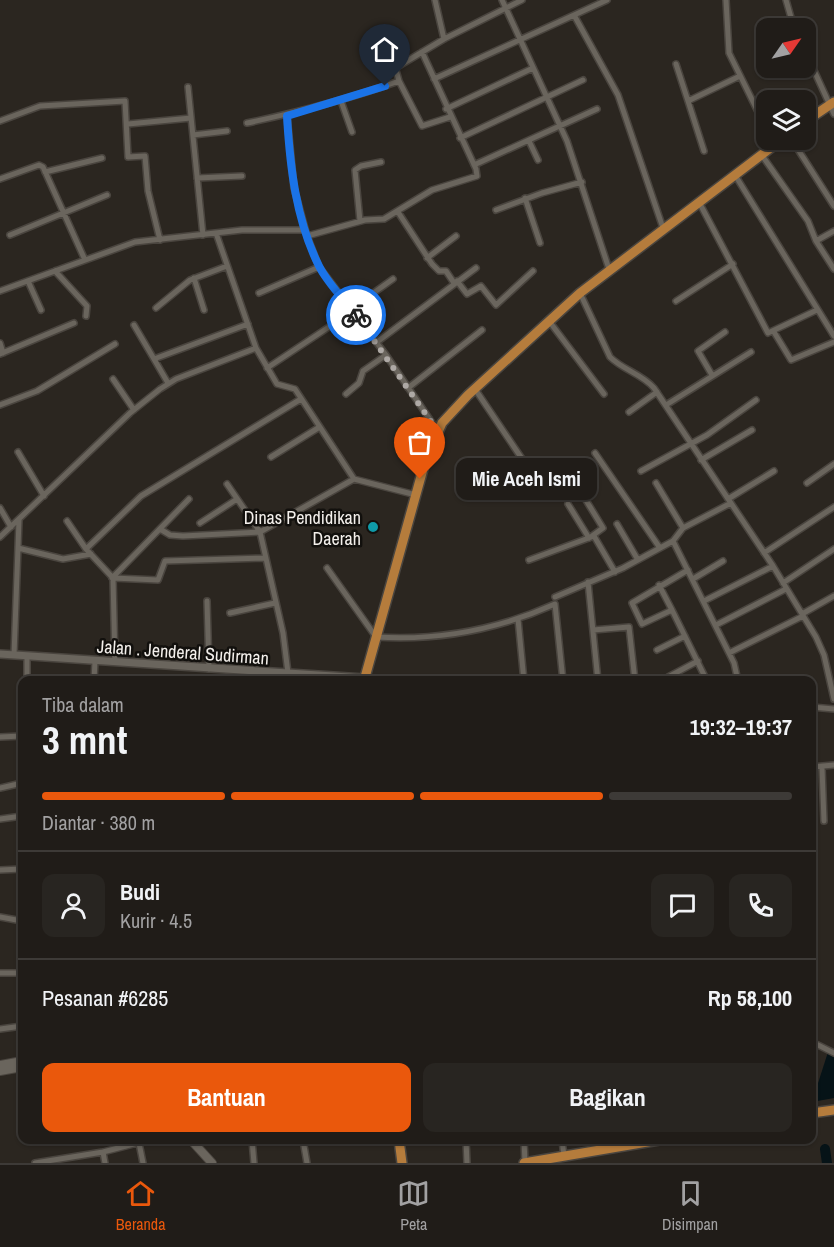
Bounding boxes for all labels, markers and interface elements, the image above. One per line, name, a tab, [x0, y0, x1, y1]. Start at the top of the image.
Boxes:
north arrow	[756, 18, 816, 78]
map controls	[756, 18, 816, 150]
pin	[359, 24, 410, 86]
icon: home	[368, 33, 401, 66]
button: layers	[756, 90, 816, 150]
courier	[326, 285, 386, 345]
icon: bike	[340, 299, 373, 332]
pin	[394, 417, 445, 479]
icon: bag	[403, 426, 436, 459]
callout: Mie Aceh Ismi	[456, 458, 597, 500]
text: Mie Aceh Ismi	[472, 465, 581, 492]
place label: Dinas Pendidikan Daerah	[244, 505, 361, 551]
marker: Dinas Pendidikan Daerah	[366, 520, 380, 534]
street label: Jalan . Jenderal Sudirman	[96, 634, 270, 670]
text: Tiba dalam	[42, 691, 124, 718]
text: 19:32–19:37	[690, 712, 792, 742]
text: 3 mnt	[42, 714, 127, 766]
text: Diantar · 380 m	[42, 809, 155, 836]
button: person	[42, 874, 105, 937]
button: chat	[651, 874, 714, 937]
button: phone	[729, 874, 792, 937]
text: Budi	[120, 877, 160, 907]
text: Kurir · 4.5	[120, 907, 192, 934]
text: Pesanan #6285	[42, 983, 168, 1013]
text: Rp 58,100	[708, 983, 792, 1013]
button: Bantuan	[42, 1063, 411, 1132]
button: Bagikan	[423, 1063, 792, 1132]
tab: Beranda	[116, 1177, 165, 1235]
tab: Peta	[397, 1177, 430, 1235]
tab: Disimpan	[662, 1177, 718, 1235]

